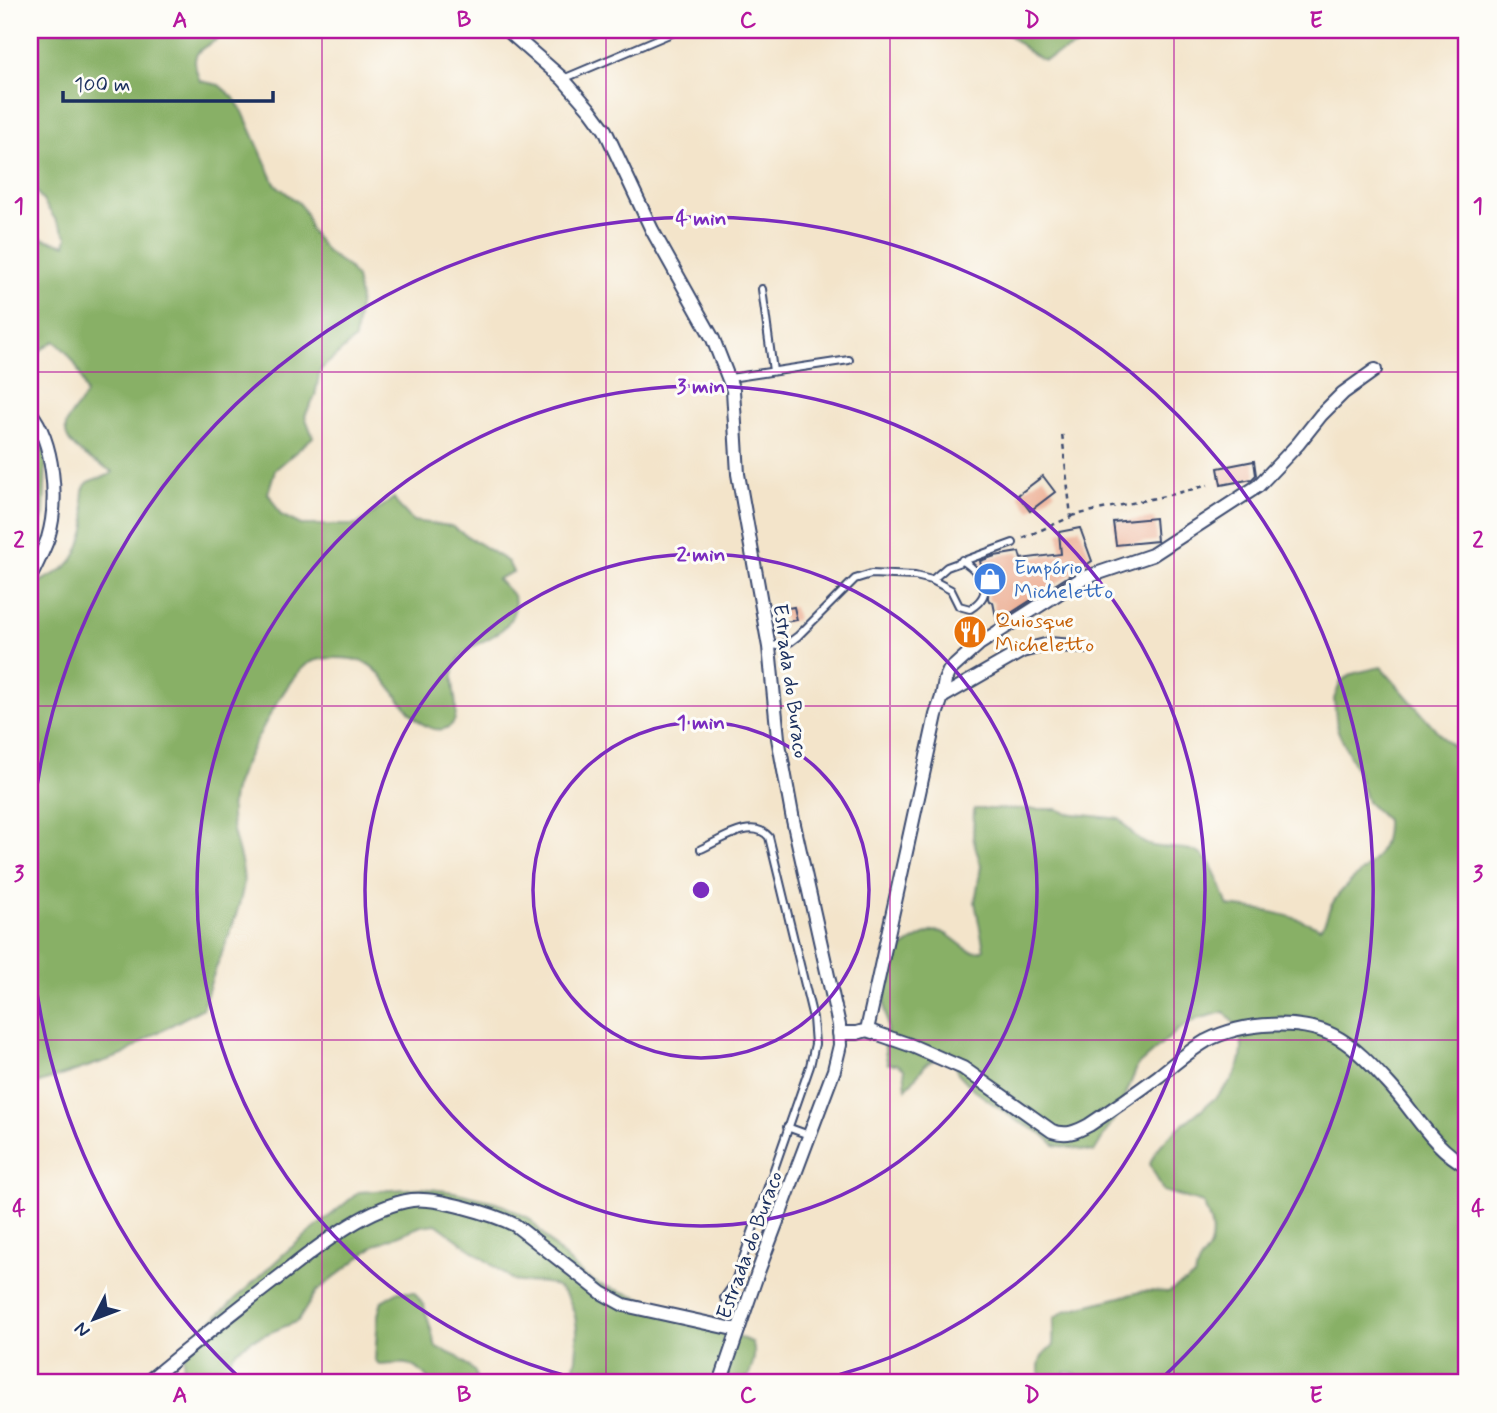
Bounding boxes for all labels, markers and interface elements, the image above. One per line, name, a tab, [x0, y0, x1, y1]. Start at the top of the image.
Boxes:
text: A	[172, 6, 188, 36]
text: B	[457, 6, 472, 36]
text: C	[740, 6, 757, 36]
text: D	[1024, 6, 1040, 36]
text: E	[1309, 6, 1323, 36]
scale bar	[63, 60, 273, 104]
text: 100 m	[74, 71, 130, 99]
text: 1	[14, 192, 24, 222]
text: 1	[1473, 192, 1483, 222]
text: 4 min	[675, 205, 727, 233]
text: 3 min	[677, 373, 725, 401]
text: 2	[13, 526, 25, 556]
text: 2	[1472, 526, 1484, 556]
text: 2 min	[676, 541, 726, 569]
place label: Empório Micheletto	[1014, 554, 1113, 606]
shop icon: Empório Micheletto	[971, 560, 1009, 598]
street label: Estrada do Buraco	[765, 602, 815, 760]
place label: Quiosque Micheletto	[995, 607, 1094, 659]
restaurant icon: Quiosque Micheletto	[951, 613, 989, 651]
text: 1 min	[677, 709, 725, 737]
text: 3	[14, 860, 25, 890]
text: 3	[1473, 860, 1484, 890]
centre of rings	[689, 878, 713, 902]
street label: Estrada do Buraco	[710, 1167, 790, 1323]
text: 4	[12, 1194, 26, 1224]
text: 4	[1471, 1194, 1485, 1224]
north arrow	[60, 1284, 130, 1354]
text: N	[69, 1316, 96, 1342]
text: A	[172, 1381, 188, 1411]
text: B	[457, 1381, 472, 1411]
text: C	[740, 1381, 757, 1411]
text: D	[1024, 1381, 1040, 1411]
text: E	[1309, 1381, 1323, 1411]

